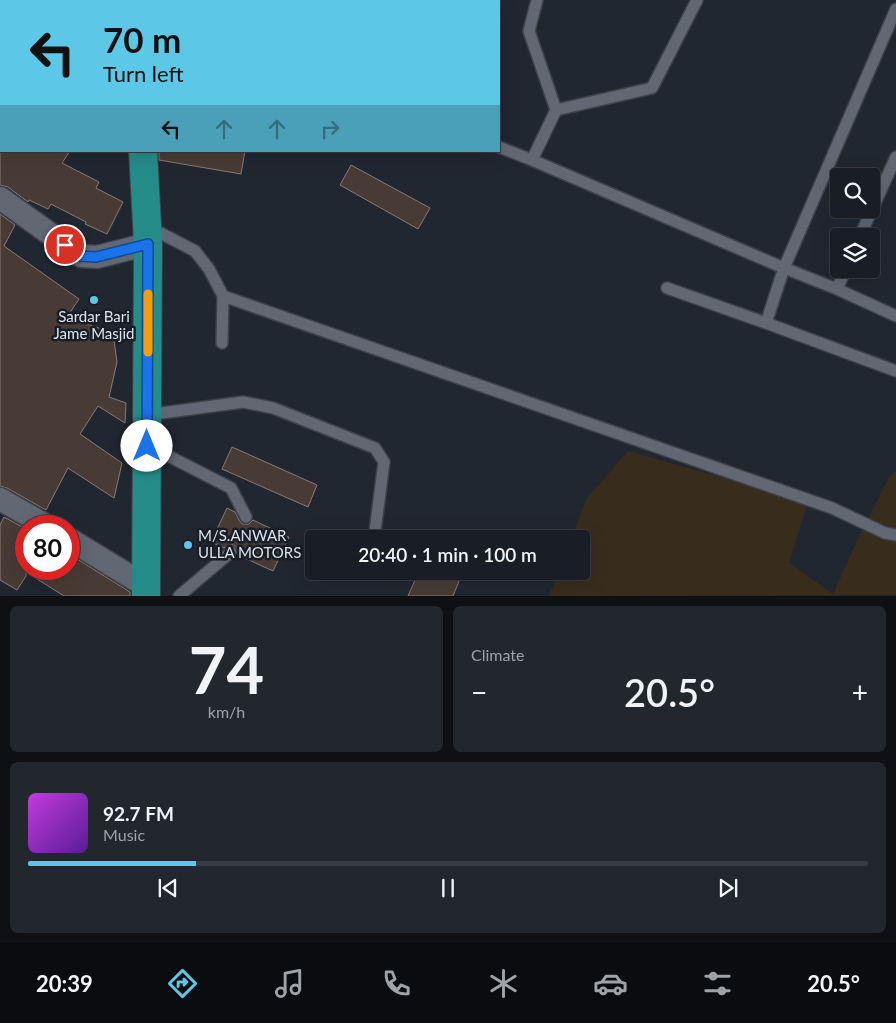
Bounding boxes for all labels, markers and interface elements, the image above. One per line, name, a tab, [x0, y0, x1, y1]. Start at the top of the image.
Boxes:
text: 70 m	[103, 18, 181, 60]
icon: left	[20, 20, 85, 85]
text: Turn left	[103, 60, 184, 87]
icon: left	[157, 115, 185, 143]
icon: ahead	[210, 115, 238, 143]
icon: ahead	[263, 115, 291, 143]
icon: right	[316, 115, 344, 143]
map controls	[830, 168, 880, 278]
button: search	[830, 168, 880, 218]
pin	[44, 224, 86, 266]
button: layers	[830, 228, 880, 278]
icon: arrive	[51, 231, 79, 259]
marker: Sardar Bari Jame Masjid	[88, 294, 100, 306]
place label: Sardar Bari Jame Masjid	[54, 307, 134, 342]
position arrow	[120, 419, 172, 471]
speed limit sign: 80	[15, 515, 80, 580]
place label: M/S.ANWAR ULLA MOTORS	[198, 526, 301, 561]
marker: M/S.ANWAR ULLA MOTORS	[182, 539, 194, 551]
text: 20:40 · 1 min · 100 m	[358, 543, 537, 566]
text: 74	[189, 630, 264, 708]
text: Climate	[471, 645, 524, 664]
text: 20.5°	[624, 669, 715, 715]
text: −	[471, 675, 487, 709]
text: +	[852, 675, 868, 709]
text: km/h	[208, 702, 245, 721]
text: 92.7 FM	[103, 802, 174, 825]
text: Music	[103, 825, 145, 844]
icon: previous	[154, 874, 182, 902]
icon: pause	[434, 874, 462, 902]
icon: next	[714, 874, 742, 902]
icon: directions	[165, 966, 200, 1001]
icon: music	[272, 966, 307, 1001]
icon: phone	[379, 966, 414, 1001]
icon: climate	[486, 966, 521, 1001]
icon: car	[593, 966, 628, 1001]
icon: filters	[700, 966, 735, 1001]
text: 20:39	[36, 970, 93, 997]
text: 20.5°	[807, 970, 860, 997]

